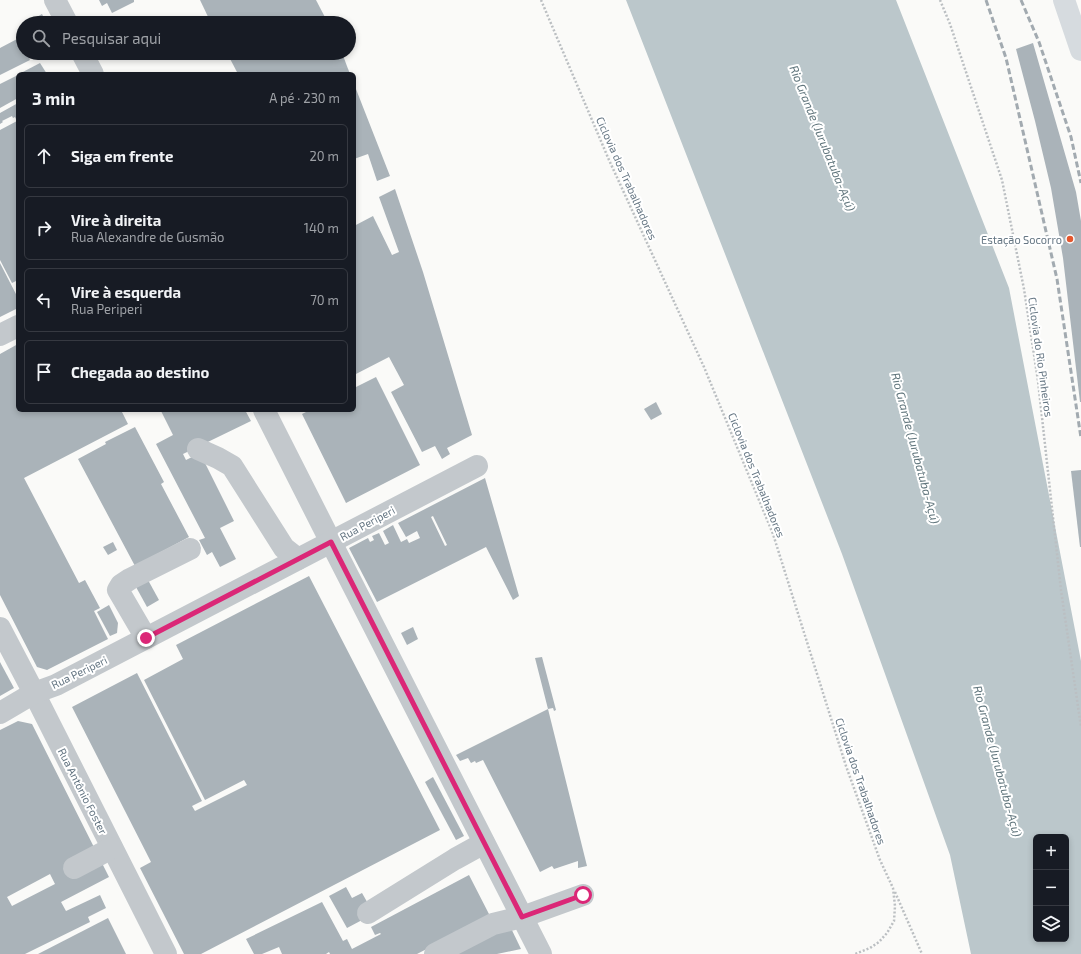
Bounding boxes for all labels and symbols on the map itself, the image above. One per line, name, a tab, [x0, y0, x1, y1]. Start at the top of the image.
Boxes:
water label: Rio Grande (Jurubatuba-Açú)	[786, 63, 859, 214]
street label: Ciclovia dos Trabalhadores	[594, 114, 660, 242]
place label: Estação Socorro	[981, 233, 1062, 247]
marker: Estação Socorro	[1065, 234, 1075, 244]
street label: Ciclovia do Rio Pinheiros	[1026, 296, 1056, 418]
water label: Rio Grande (Jurubatuba-Açú)	[888, 371, 943, 526]
street label: Ciclovia dos Trabalhadores	[726, 411, 788, 540]
street label: Rua Periperi	[337, 503, 397, 543]
route end	[137, 629, 155, 647]
street label: Rua Periperi	[49, 653, 109, 691]
water label: Rio Grande (Jurubatuba-Açú)	[970, 684, 1025, 839]
street label: Ciclovia dos Trabalhadores	[833, 716, 889, 847]
street label: Rua Antônio Foster	[56, 746, 111, 837]
route start	[574, 886, 592, 904]

